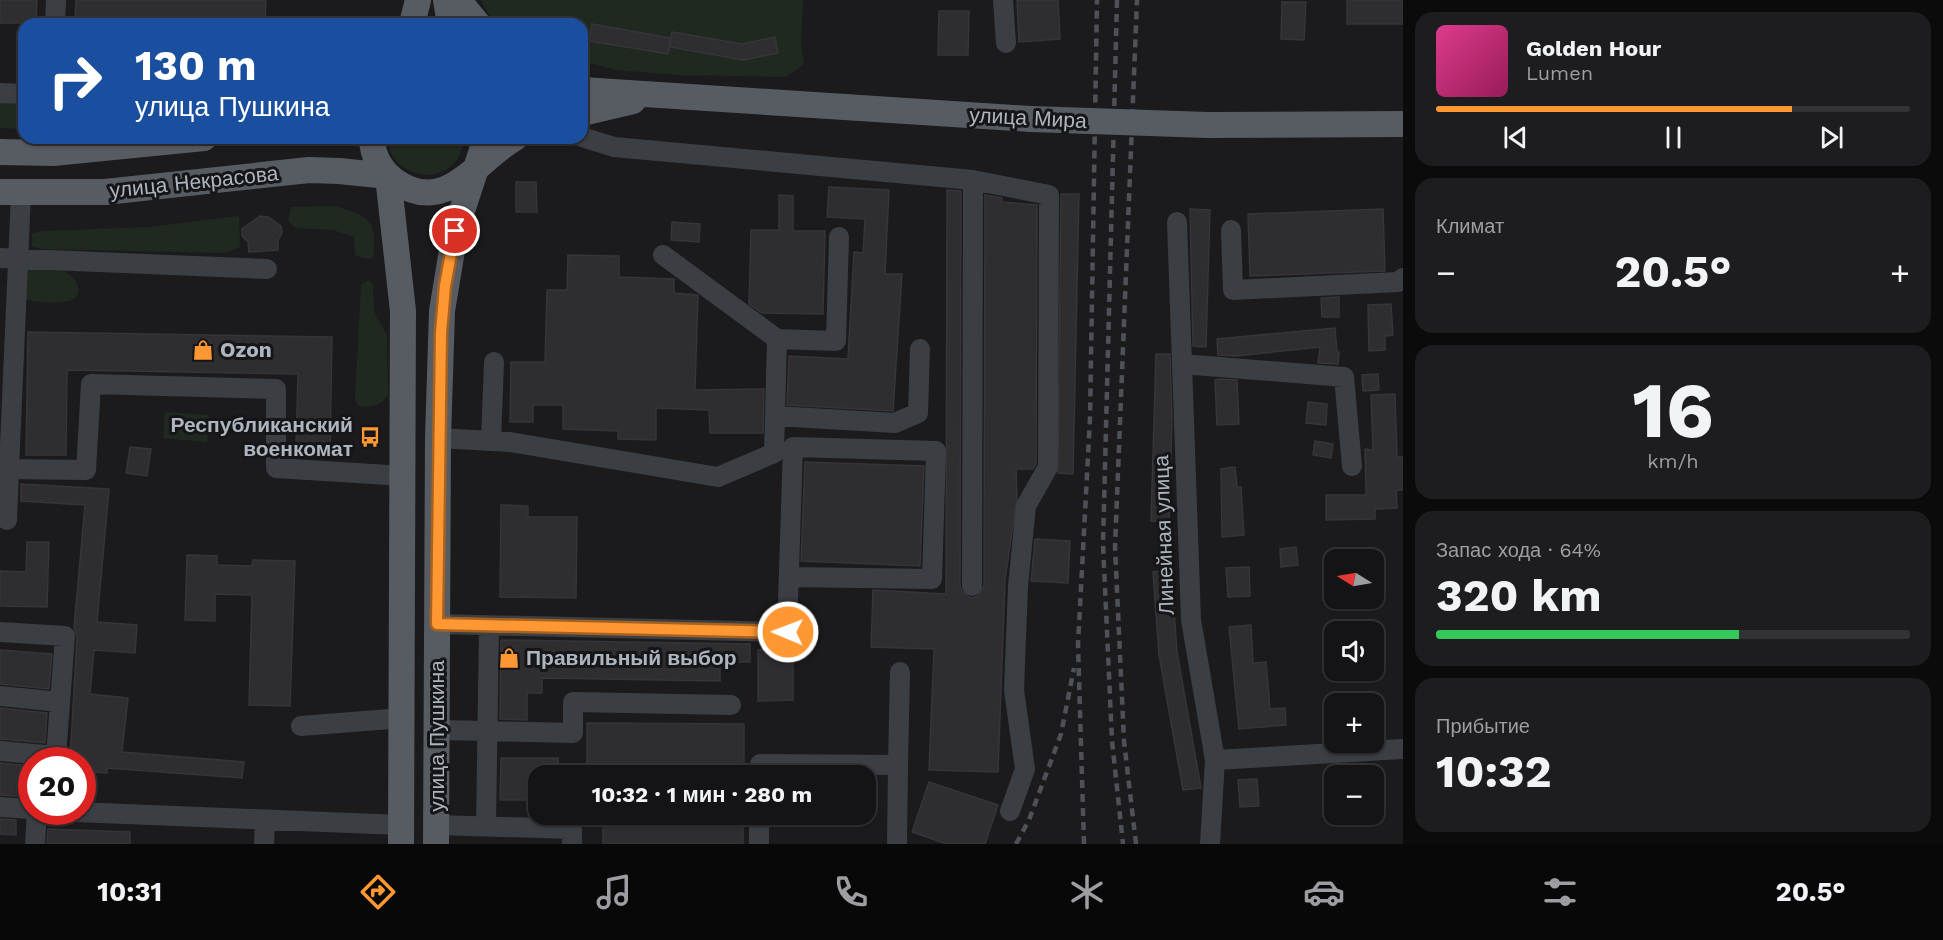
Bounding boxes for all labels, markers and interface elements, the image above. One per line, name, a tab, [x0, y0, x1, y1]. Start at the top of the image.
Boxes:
text: Golden Hour	[1526, 36, 1661, 61]
text: 130 m	[135, 41, 257, 90]
icon: right	[36, 42, 114, 120]
text: Lumen	[1526, 61, 1593, 85]
text: улица Пушкина	[135, 91, 330, 123]
street label: улица Мира	[969, 102, 1088, 133]
icon: previous	[1499, 121, 1532, 154]
icon: pause	[1657, 121, 1690, 154]
icon: next	[1815, 121, 1848, 154]
street label: улица Некрасова	[108, 160, 280, 203]
pin	[429, 205, 480, 256]
icon: arrive	[438, 214, 471, 247]
text: Климат	[1436, 214, 1504, 238]
text: 20.5°	[1615, 245, 1731, 298]
text: −	[1436, 253, 1456, 292]
text: +	[1890, 253, 1910, 292]
place label: Ozon	[220, 337, 272, 362]
shop icon: Ozon	[191, 338, 215, 362]
text: 16	[1632, 364, 1714, 456]
place label: Республиканский военкомат	[170, 412, 353, 461]
bus stop icon: Республиканский военкомат	[358, 425, 382, 449]
text: km/h	[1647, 449, 1699, 473]
street label: Линейная улица	[1148, 454, 1179, 615]
text: Запас хода · 64%	[1436, 538, 1601, 562]
north arrow	[1324, 549, 1384, 609]
map controls	[1324, 549, 1384, 825]
text: 320 km	[1436, 569, 1602, 622]
position arrow	[756, 600, 820, 664]
button: sound	[1324, 621, 1384, 681]
place label: Правильный выбор	[526, 645, 737, 670]
shop icon: Правильный выбор	[497, 646, 521, 670]
street label: улица Пушкина	[424, 660, 449, 812]
button: +	[1324, 693, 1384, 753]
text: Прибытие	[1436, 714, 1530, 738]
text: 10:32	[1436, 745, 1551, 798]
speed limit sign: 20	[18, 747, 96, 825]
button: −	[1324, 765, 1384, 825]
text: 10:32 · 1 мин · 280 m	[592, 782, 812, 807]
icon: directions	[357, 871, 399, 913]
icon: music	[593, 871, 635, 913]
icon: phone	[830, 871, 872, 913]
icon: climate	[1066, 871, 1108, 913]
icon: car	[1303, 871, 1345, 913]
icon: filters	[1539, 871, 1581, 913]
text: 10:31	[97, 876, 162, 908]
text: 20.5°	[1776, 876, 1846, 908]

